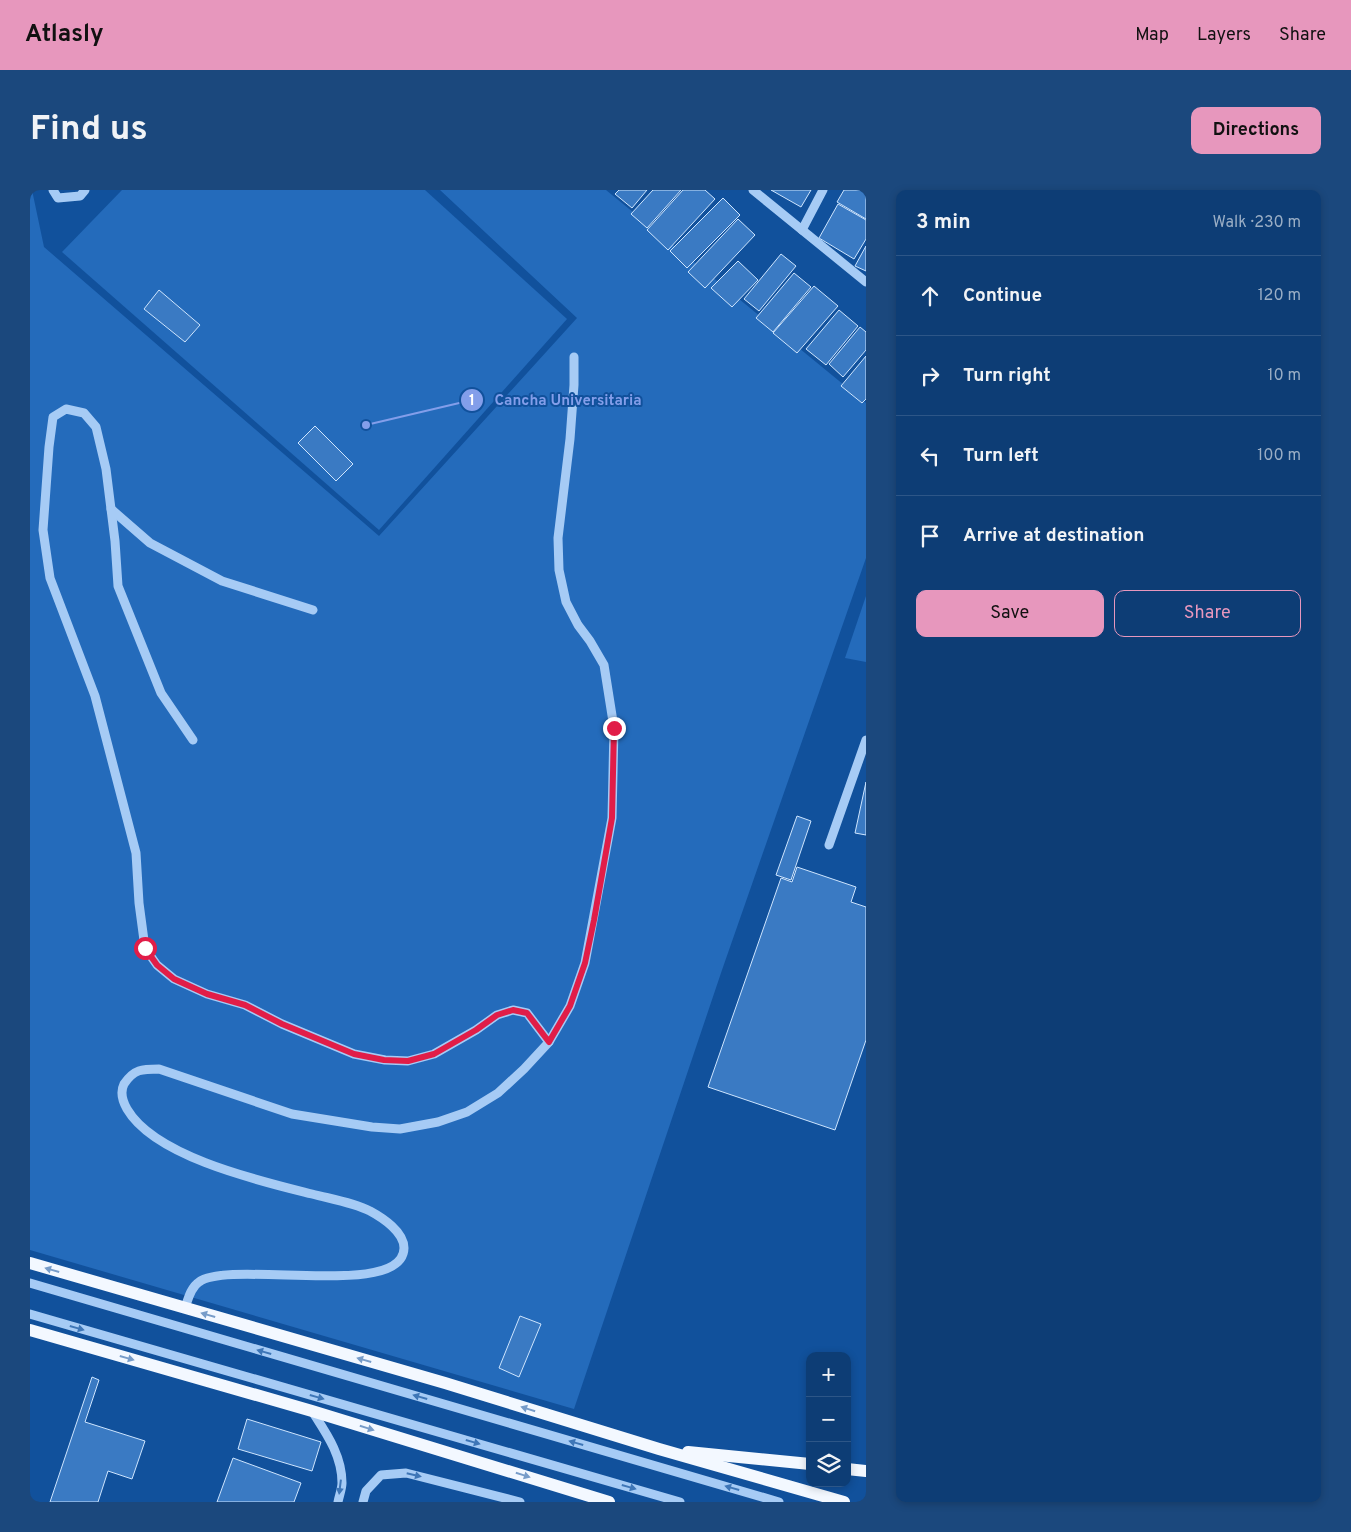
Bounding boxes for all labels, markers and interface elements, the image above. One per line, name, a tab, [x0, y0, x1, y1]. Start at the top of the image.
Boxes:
text: Atlasly	[25, 20, 104, 50]
text: Map	[1135, 24, 1169, 47]
text: Layers	[1197, 24, 1251, 47]
text: Share	[1279, 24, 1326, 47]
button: Directions	[1191, 107, 1321, 154]
text: Find us	[30, 108, 148, 152]
text: 3 min	[916, 209, 971, 236]
text: Walk · 230 m	[1212, 213, 1301, 233]
icon: ahead	[916, 282, 944, 310]
text: Continue	[963, 284, 1042, 308]
text: 120 m	[1258, 286, 1301, 306]
icon: right	[916, 362, 944, 390]
text: Turn right	[963, 364, 1051, 388]
text: 10 m	[1267, 366, 1301, 386]
callout: Cancha Universitaria	[459, 385, 651, 415]
text: 1	[469, 392, 475, 411]
text: Cancha Universitaria	[494, 392, 642, 411]
icon: left	[916, 442, 944, 470]
text: Turn left	[963, 444, 1039, 468]
text: 100 m	[1257, 446, 1301, 466]
icon: arrive	[916, 522, 944, 550]
text: Arrive at destination	[963, 524, 1144, 548]
button: Save	[916, 590, 1104, 637]
button: Share	[1114, 590, 1301, 637]
route end	[603, 717, 626, 740]
route start	[134, 937, 157, 960]
one-way arrow	[45, 1265, 60, 1273]
one-way arrow	[201, 1310, 216, 1318]
one-way arrow	[69, 1324, 84, 1332]
one-way arrow	[256, 1347, 271, 1355]
map controls	[806, 1352, 851, 1487]
button: +	[806, 1352, 851, 1397]
one-way arrow	[120, 1354, 135, 1362]
one-way arrow	[357, 1356, 372, 1364]
one-way arrow	[309, 1393, 325, 1401]
one-way arrow	[412, 1393, 427, 1401]
button: −	[806, 1397, 851, 1442]
one-way arrow	[521, 1405, 536, 1413]
one-way arrow	[360, 1424, 375, 1432]
one-way arrow	[568, 1438, 583, 1446]
one-way arrow	[466, 1439, 481, 1447]
button: layers	[806, 1442, 851, 1487]
one-way arrow	[406, 1471, 421, 1479]
one-way arrow	[515, 1472, 530, 1480]
one-way arrow	[336, 1479, 344, 1495]
one-way arrow	[622, 1484, 637, 1492]
one-way arrow	[724, 1484, 739, 1492]

